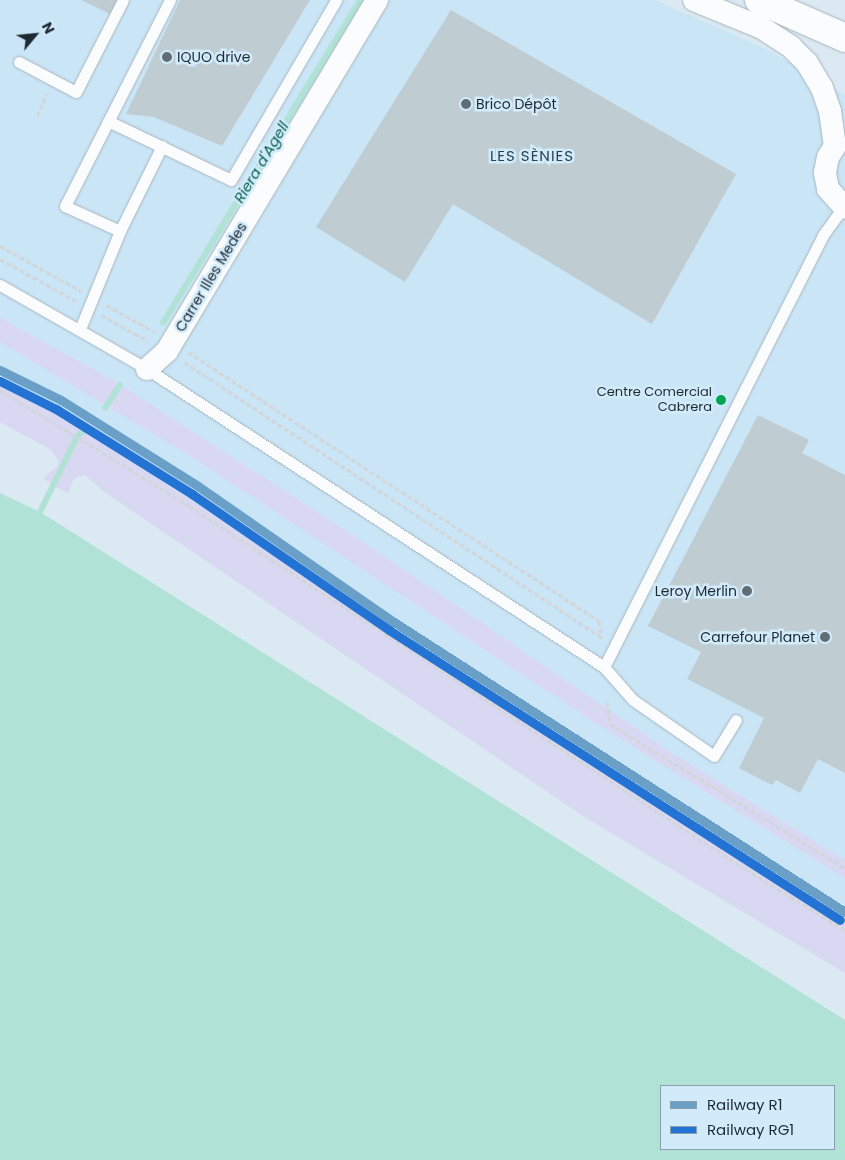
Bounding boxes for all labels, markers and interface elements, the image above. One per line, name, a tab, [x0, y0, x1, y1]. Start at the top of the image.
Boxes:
north arrow	[10, 10, 60, 60]
text: N	[37, 19, 60, 37]
place label: IQUO drive	[177, 49, 250, 65]
marker: IQUO drive	[161, 51, 173, 63]
place label: Brico Dépôt	[476, 96, 557, 112]
marker: Brico Dépôt	[460, 98, 472, 110]
water label: Riera d'Agell	[230, 118, 292, 206]
district label: LES SÈNIES	[489, 147, 575, 165]
street label: Carrer Illes Medes	[172, 219, 250, 335]
place label: Centre Comercial Cabrera	[597, 385, 712, 416]
marker: Centre Comercial Cabrera	[716, 395, 726, 405]
place label: Leroy Merlin	[655, 583, 737, 599]
marker: Leroy Merlin	[741, 585, 753, 597]
place label: Carrefour Planet	[700, 629, 815, 645]
marker: Carrefour Planet	[819, 631, 831, 643]
legend	[660, 1085, 835, 1150]
text: Railway R1	[707, 1094, 782, 1115]
text: Railway RG1	[707, 1119, 794, 1140]

